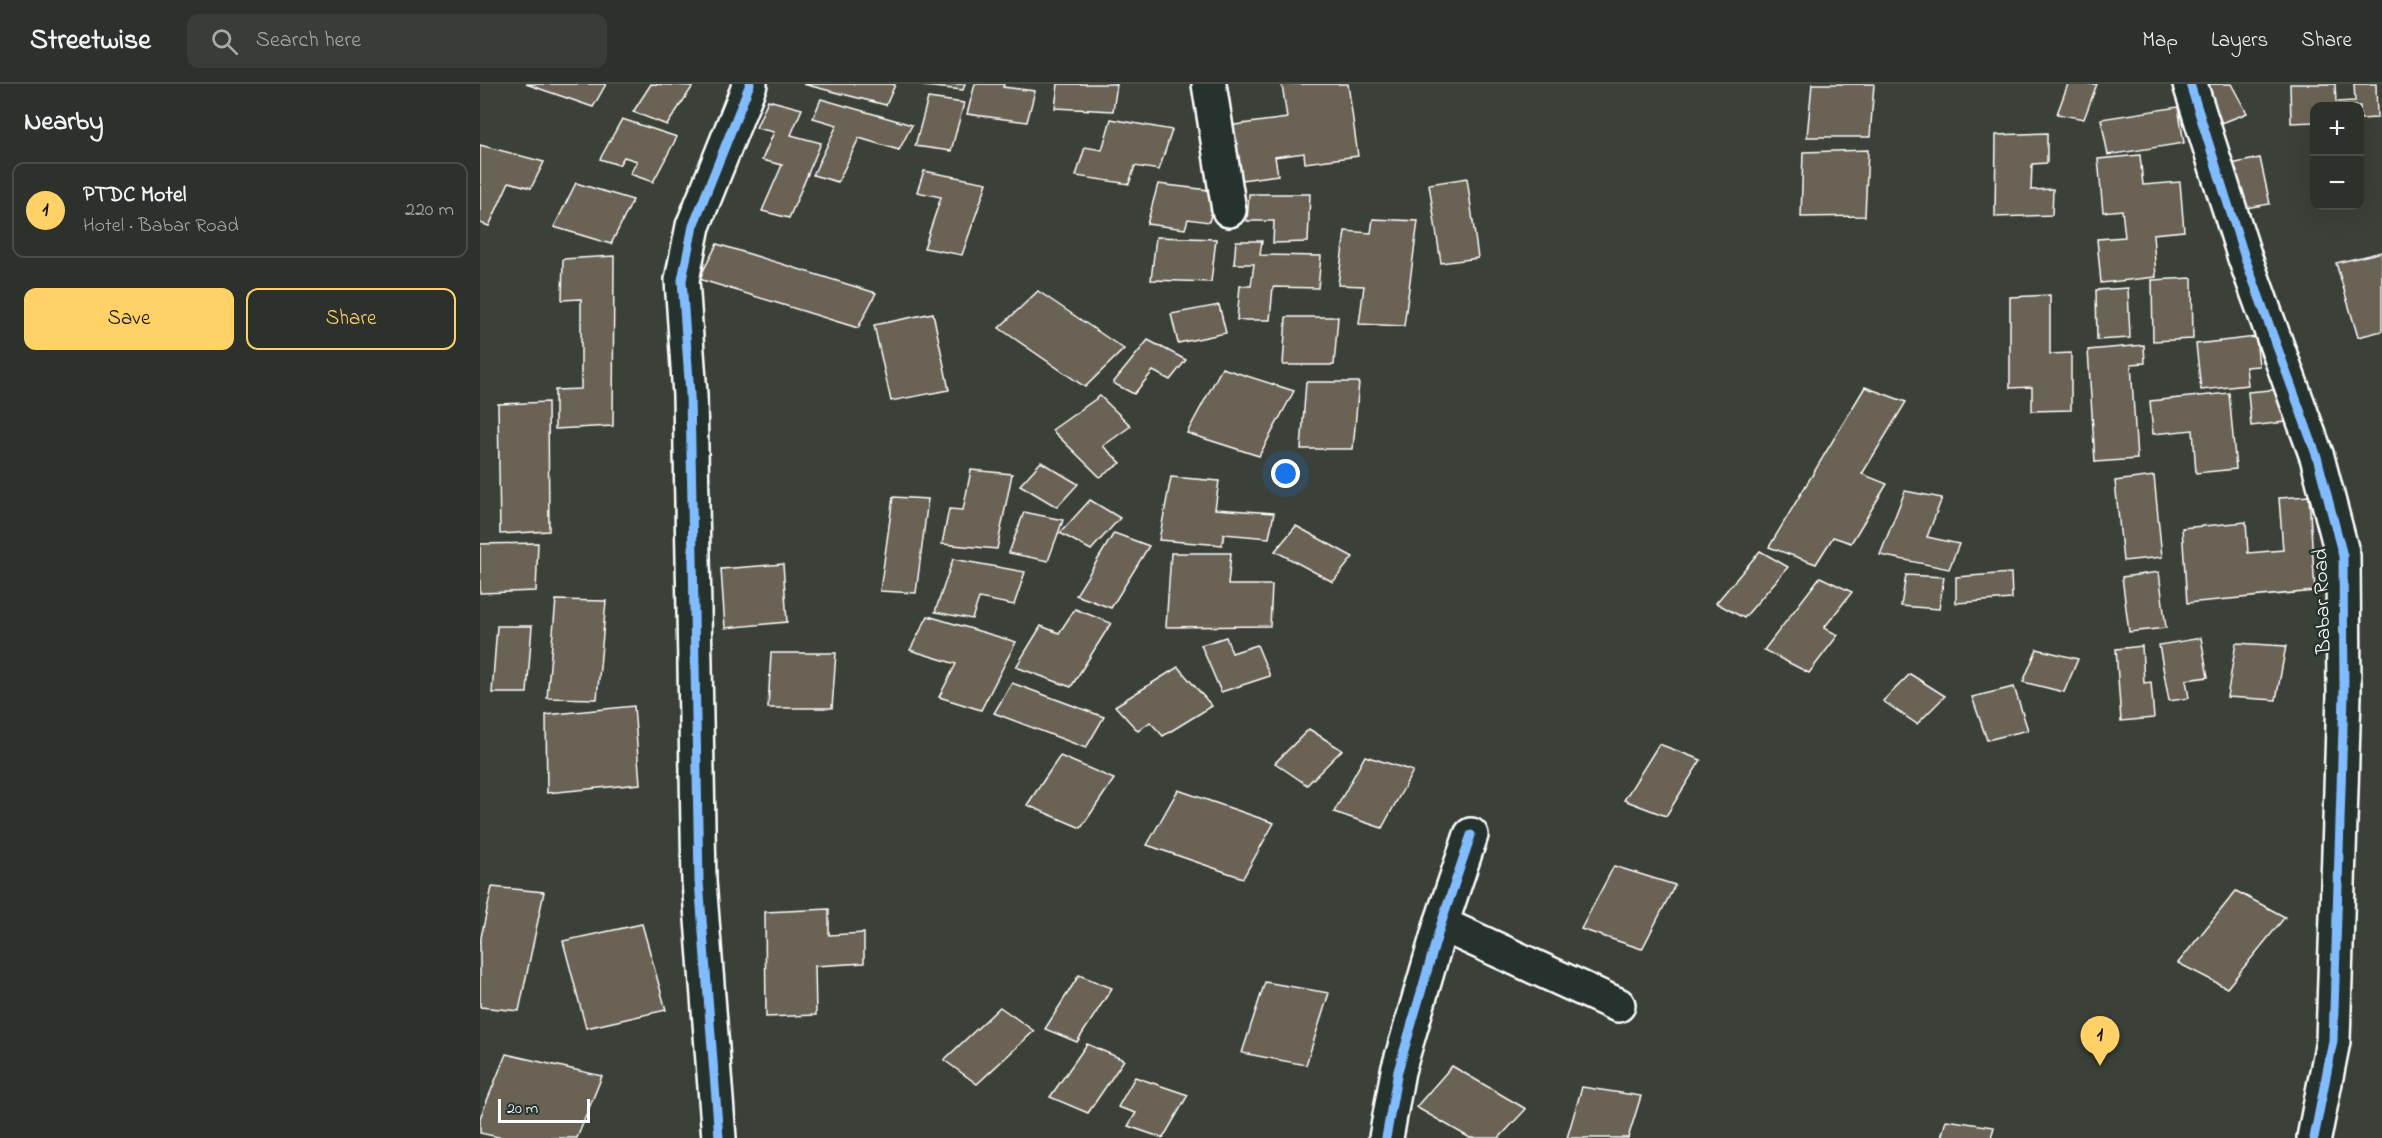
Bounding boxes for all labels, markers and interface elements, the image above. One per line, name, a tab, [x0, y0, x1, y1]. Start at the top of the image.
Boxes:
search box	[187, 14, 607, 68]
text: Streetwise	[30, 21, 151, 62]
icon: search	[208, 25, 241, 58]
text: Search here	[256, 25, 361, 57]
text: Map	[2142, 26, 2178, 56]
text: Layers	[2211, 26, 2268, 56]
text: Share	[2301, 26, 2352, 56]
map controls	[2310, 102, 2364, 210]
button: +	[2310, 102, 2364, 156]
text: Nearby	[24, 104, 103, 142]
button: −	[2310, 156, 2364, 210]
text: PTDC Motel	[83, 180, 187, 212]
text: 1	[42, 196, 49, 225]
text: 220 m	[405, 196, 454, 225]
text: Hotel · Babar Road	[83, 212, 239, 241]
button: Save	[24, 288, 234, 350]
button: Share	[246, 288, 456, 350]
your location	[1271, 459, 1300, 488]
street label: Babar Road	[2306, 548, 2340, 655]
pin: 1	[2080, 1016, 2120, 1066]
scale bar	[498, 1096, 590, 1124]
text: 20 m	[507, 1097, 538, 1121]

